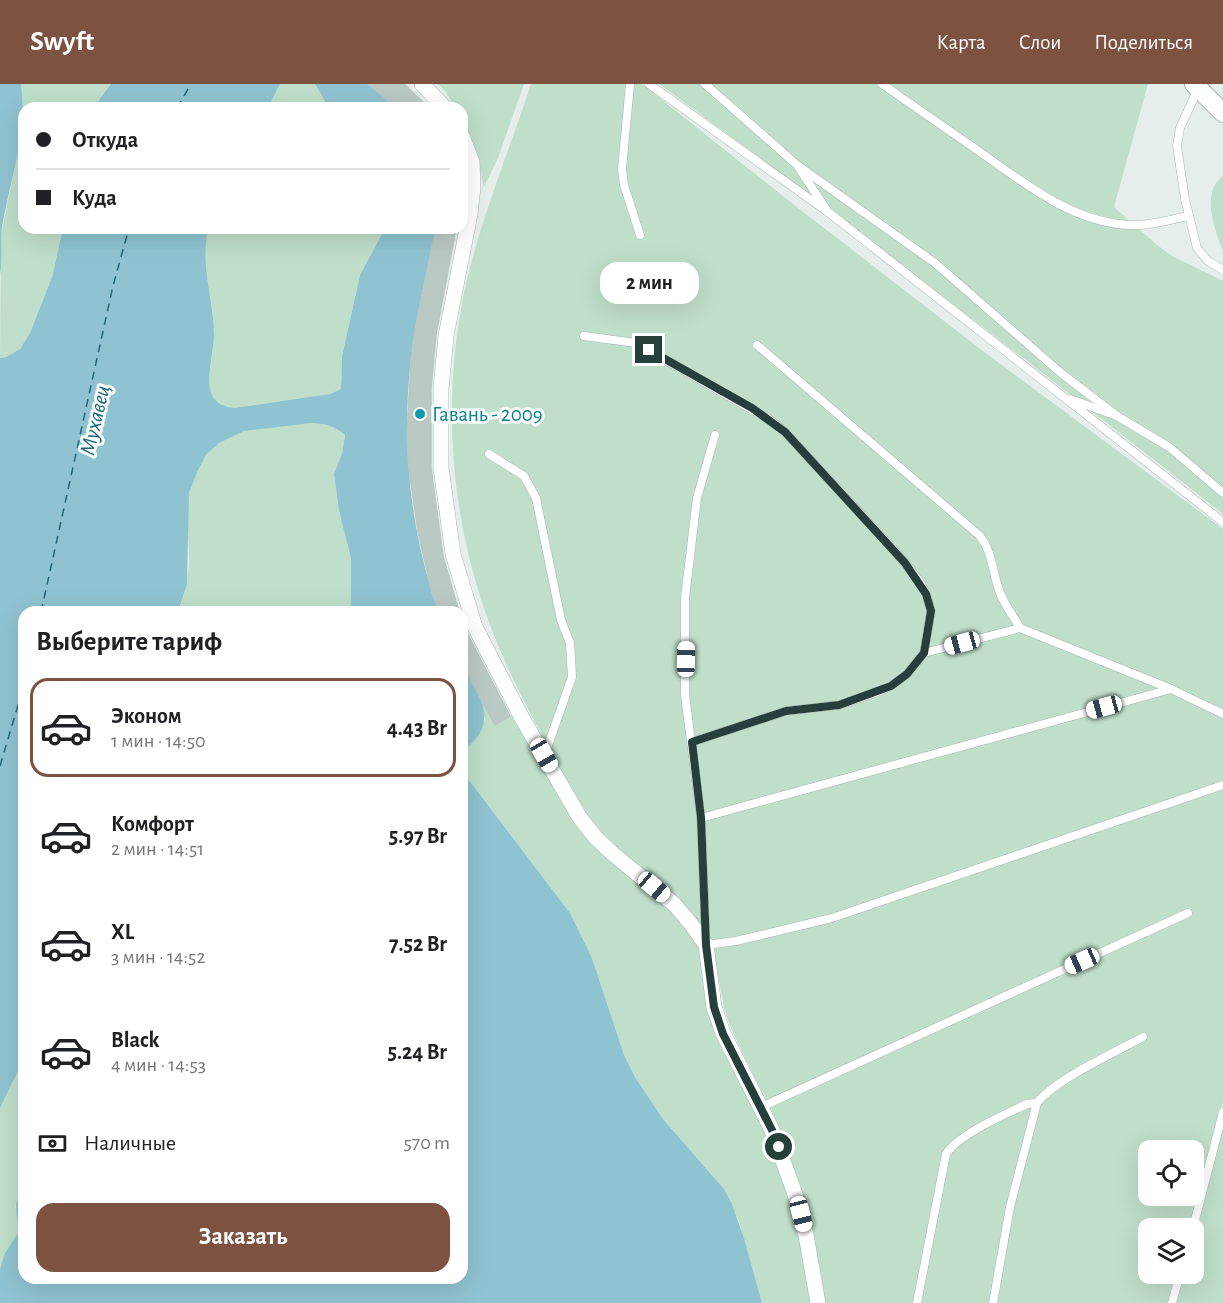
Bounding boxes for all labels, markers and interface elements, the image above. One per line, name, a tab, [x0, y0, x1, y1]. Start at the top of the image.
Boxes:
text: Swyft	[30, 28, 94, 56]
text: Карта	[936, 32, 986, 53]
text: Слои	[1019, 32, 1061, 53]
text: Поделиться	[1094, 32, 1193, 53]
text: Откуда	[72, 129, 138, 151]
text: Куда	[72, 187, 117, 209]
callout: 2 мин	[600, 263, 698, 305]
text: 2 мин	[626, 273, 673, 293]
route end	[635, 336, 662, 363]
water label: Мухавец	[76, 383, 114, 457]
place label: Гавань - 2009	[432, 404, 543, 425]
marker: Гавань - 2009	[413, 407, 427, 421]
text: Выберите тариф	[36, 628, 222, 655]
car	[942, 630, 982, 656]
car	[677, 641, 695, 677]
car	[1084, 694, 1124, 720]
icon: car	[39, 701, 93, 755]
text: Эконом	[111, 705, 182, 727]
text: 4.43 Br	[387, 717, 447, 739]
text: 1 мин · 14:50	[111, 731, 206, 751]
car	[527, 735, 561, 775]
icon: car	[39, 809, 93, 863]
text: Комфорт	[111, 813, 194, 835]
text: 5.97 Br	[389, 825, 447, 847]
text: 2 мин · 14:51	[111, 839, 204, 859]
car	[634, 869, 674, 905]
icon: car	[39, 917, 93, 971]
text: XL	[111, 921, 134, 943]
text: 7.52 Br	[389, 933, 447, 955]
car	[1062, 945, 1102, 977]
text: 3 мин · 14:52	[111, 947, 205, 967]
icon: car	[39, 1025, 93, 1079]
text: Black	[111, 1029, 159, 1051]
text: 5.24 Br	[387, 1041, 447, 1063]
text: 4 мин · 14:53	[111, 1055, 206, 1075]
icon: cash	[36, 1127, 69, 1160]
text: Наличные	[84, 1132, 176, 1154]
text: 570 m	[403, 1133, 450, 1153]
route start	[765, 1133, 792, 1160]
map controls	[1138, 1140, 1204, 1284]
button: locate	[1138, 1140, 1204, 1206]
car	[788, 1194, 814, 1234]
button: Заказать	[36, 1203, 450, 1272]
button: layers	[1138, 1218, 1204, 1284]

